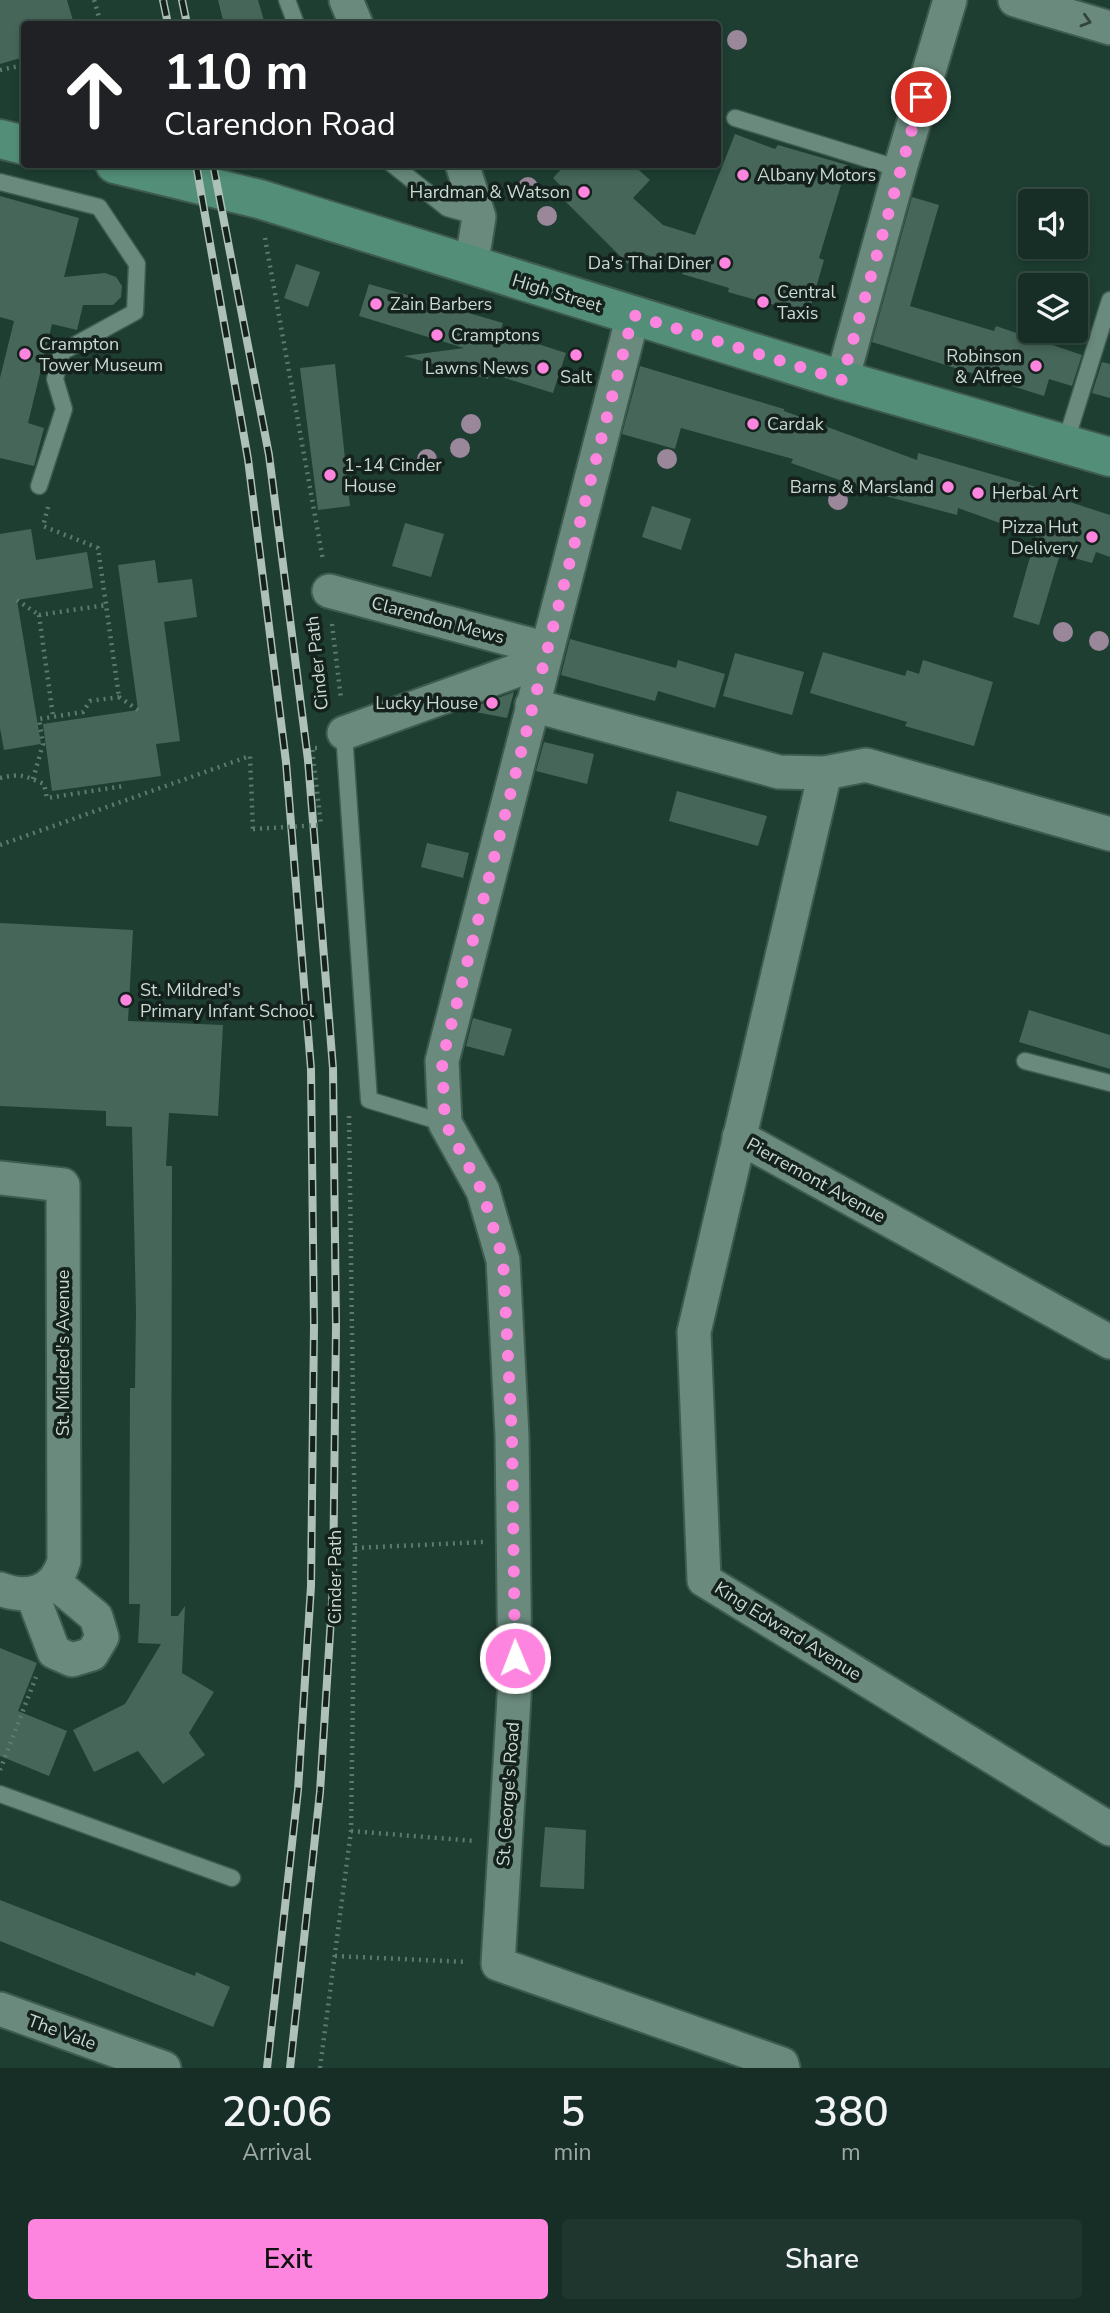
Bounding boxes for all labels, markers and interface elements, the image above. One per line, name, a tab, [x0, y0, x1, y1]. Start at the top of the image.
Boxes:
one-way arrow	[1080, 13, 1092, 28]
text: 110 m	[164, 39, 308, 106]
icon: ahead	[49, 49, 140, 140]
pin	[891, 67, 951, 127]
icon: arrive	[902, 78, 940, 116]
text: Clarendon Road	[164, 103, 396, 146]
place label: Albany Motors	[757, 163, 876, 187]
marker: Albany Motors	[735, 167, 751, 183]
place label: Hardman & Watson	[410, 180, 570, 204]
marker: Hardman & Watson	[576, 184, 592, 200]
map controls	[1018, 189, 1088, 343]
button: sound	[1018, 189, 1088, 259]
place label: Da's Thai Diner	[588, 251, 712, 275]
marker: Da's Thai Diner	[717, 255, 733, 271]
street label: High Street	[509, 268, 605, 318]
button: layers	[1018, 273, 1088, 343]
place label: Central Taxis	[777, 280, 836, 325]
place label: Zain Barbers	[390, 292, 492, 316]
marker: Central Taxis	[755, 294, 771, 310]
marker: Zain Barbers	[368, 296, 384, 312]
place label: Cramptons	[451, 323, 540, 347]
marker: Cramptons	[429, 327, 445, 343]
place label: Crampton Tower Museum	[39, 332, 163, 377]
place label: Robinson & Alfree	[946, 344, 1022, 389]
marker: Crampton Tower Museum	[17, 346, 33, 362]
marker: Salt	[568, 347, 584, 363]
place label: Lawns News	[425, 356, 529, 380]
marker: Robinson & Alfree	[1028, 358, 1044, 374]
marker: Lawns News	[535, 360, 551, 376]
place label: Salt	[560, 365, 593, 389]
place label: Cardak	[767, 412, 825, 436]
marker: Cardak	[745, 416, 761, 432]
place label: 1-14 Cinder House	[344, 453, 442, 498]
marker: 1-14 Cinder House	[322, 467, 338, 483]
place label: Barns & Marsland	[790, 475, 934, 499]
marker: Barns & Marsland	[940, 479, 956, 495]
place label: Herbal Art	[992, 481, 1079, 505]
marker: Herbal Art	[970, 485, 986, 501]
place label: Pizza Hut Delivery	[1002, 515, 1079, 560]
marker: Pizza Hut Delivery	[1084, 529, 1100, 545]
street label: Clarendon Mews	[369, 591, 507, 649]
street label: Cinder Path	[300, 615, 334, 711]
place label: Lucky House	[375, 691, 478, 715]
marker: Lucky House	[484, 695, 500, 711]
place label: St. Mildred's Primary Infant School	[140, 978, 315, 1023]
marker: St. Mildred's Primary Infant School	[118, 992, 134, 1008]
street label: Pierremont Avenue	[742, 1132, 890, 1228]
street label: St. Mildred's Avenue	[51, 1270, 75, 1436]
street label: Cinder Path	[323, 1530, 347, 1624]
street label: King Edward Avenue	[710, 1576, 866, 1686]
position arrow	[478, 1621, 552, 1695]
street label: St. George's Road	[491, 1721, 525, 1867]
street label: The Vale	[25, 2009, 99, 2055]
text: 20:06	[221, 2084, 332, 2141]
text: 5	[560, 2084, 585, 2141]
text: 380	[813, 2084, 889, 2141]
text: Arrival	[242, 2137, 311, 2168]
text: min	[554, 2137, 592, 2168]
text: m	[841, 2137, 861, 2168]
button: Exit	[28, 2219, 548, 2299]
button: Share	[562, 2219, 1082, 2299]

